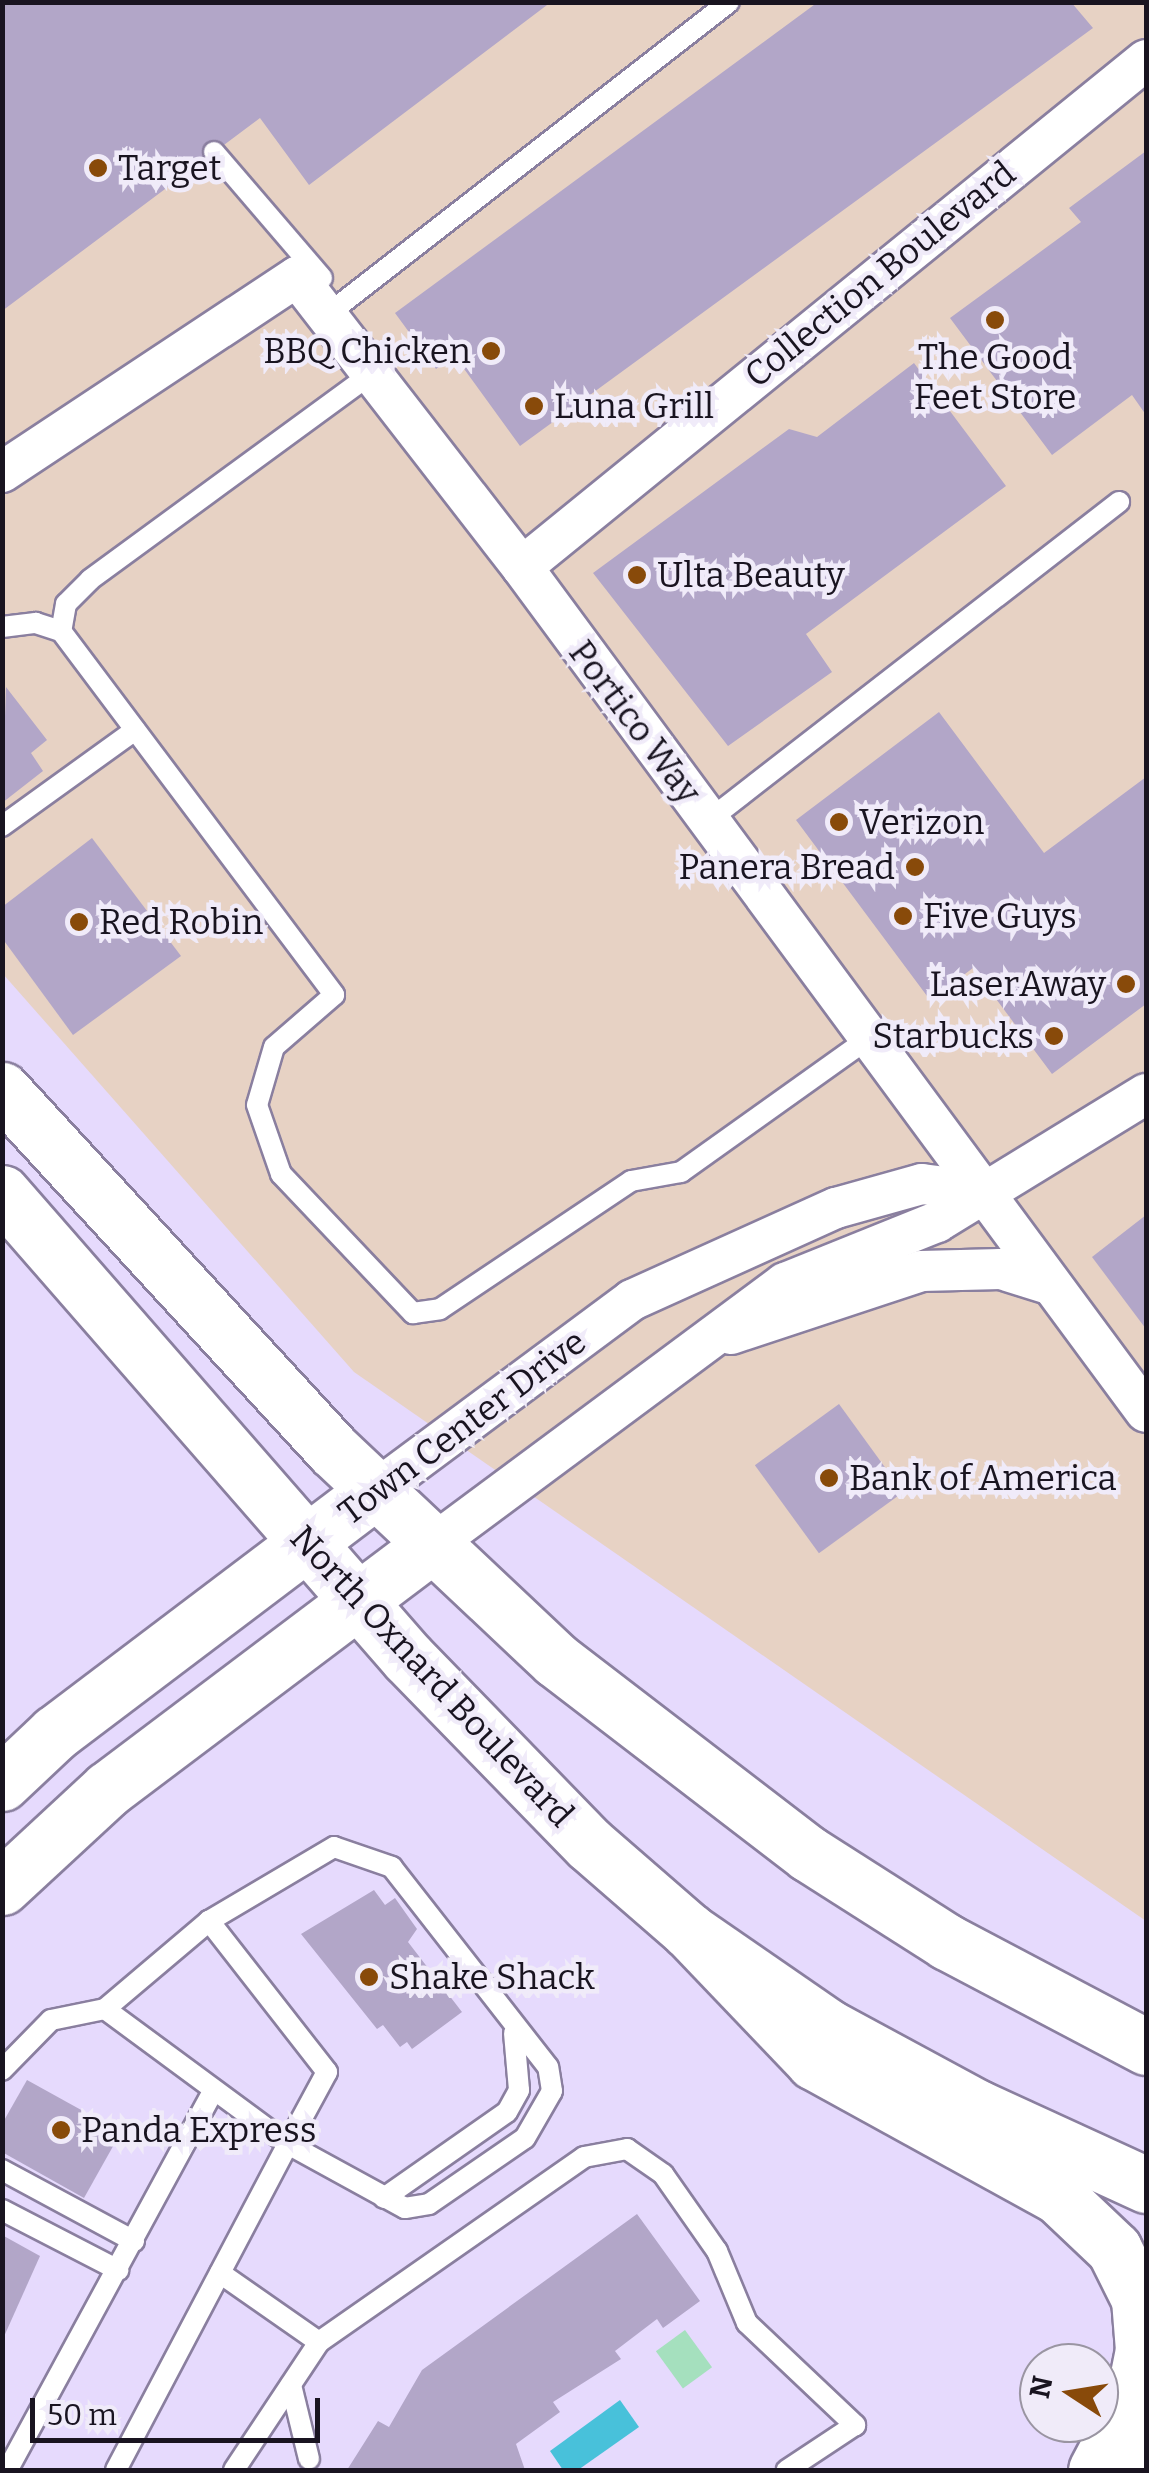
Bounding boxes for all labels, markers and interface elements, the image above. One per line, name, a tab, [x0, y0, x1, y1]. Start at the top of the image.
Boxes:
place label: Target	[118, 147, 221, 189]
street label: Collection Boulevard	[736, 152, 1024, 396]
marker: Target	[87, 157, 109, 179]
marker: The Good Feet Store	[984, 309, 1006, 331]
place label: BBQ Chicken	[263, 330, 471, 372]
place label: The Good Feet Store	[914, 336, 1076, 418]
marker: BBQ Chicken	[480, 340, 502, 362]
place label: Luna Grill	[554, 385, 714, 427]
marker: Luna Grill	[523, 395, 545, 417]
place label: Ulta Beauty	[657, 554, 845, 596]
marker: Ulta Beauty	[626, 564, 648, 586]
street label: Portico Way	[560, 632, 710, 812]
place label: Verizon	[859, 801, 984, 843]
marker: Verizon	[828, 811, 850, 833]
place label: Panera Bread	[678, 846, 895, 888]
marker: Panera Bread	[904, 856, 926, 878]
place label: Five Guys	[923, 895, 1077, 937]
place label: Red Robin	[99, 901, 263, 943]
marker: Five Guys	[892, 905, 914, 927]
marker: Red Robin	[68, 911, 90, 933]
place label: LaserAway	[930, 963, 1106, 1005]
marker: LaserAway	[1115, 973, 1137, 995]
place label: Starbucks	[872, 1015, 1034, 1057]
marker: Starbucks	[1043, 1025, 1065, 1047]
street label: Town Center Drive	[330, 1321, 594, 1533]
place label: Bank of America	[849, 1457, 1117, 1499]
marker: Bank of America	[818, 1467, 840, 1489]
street label: North Oxnard Boulevard	[281, 1517, 583, 1835]
place label: Shake Shack	[389, 1956, 595, 1998]
marker: Shake Shack	[358, 1966, 380, 1988]
place label: Panda Express	[81, 2109, 316, 2151]
marker: Panda Express	[50, 2119, 72, 2141]
north arrow	[1019, 2343, 1119, 2443]
text: N	[1023, 2373, 1060, 2401]
scale bar	[35, 2378, 325, 2440]
text: 50 m	[47, 2397, 117, 2433]

